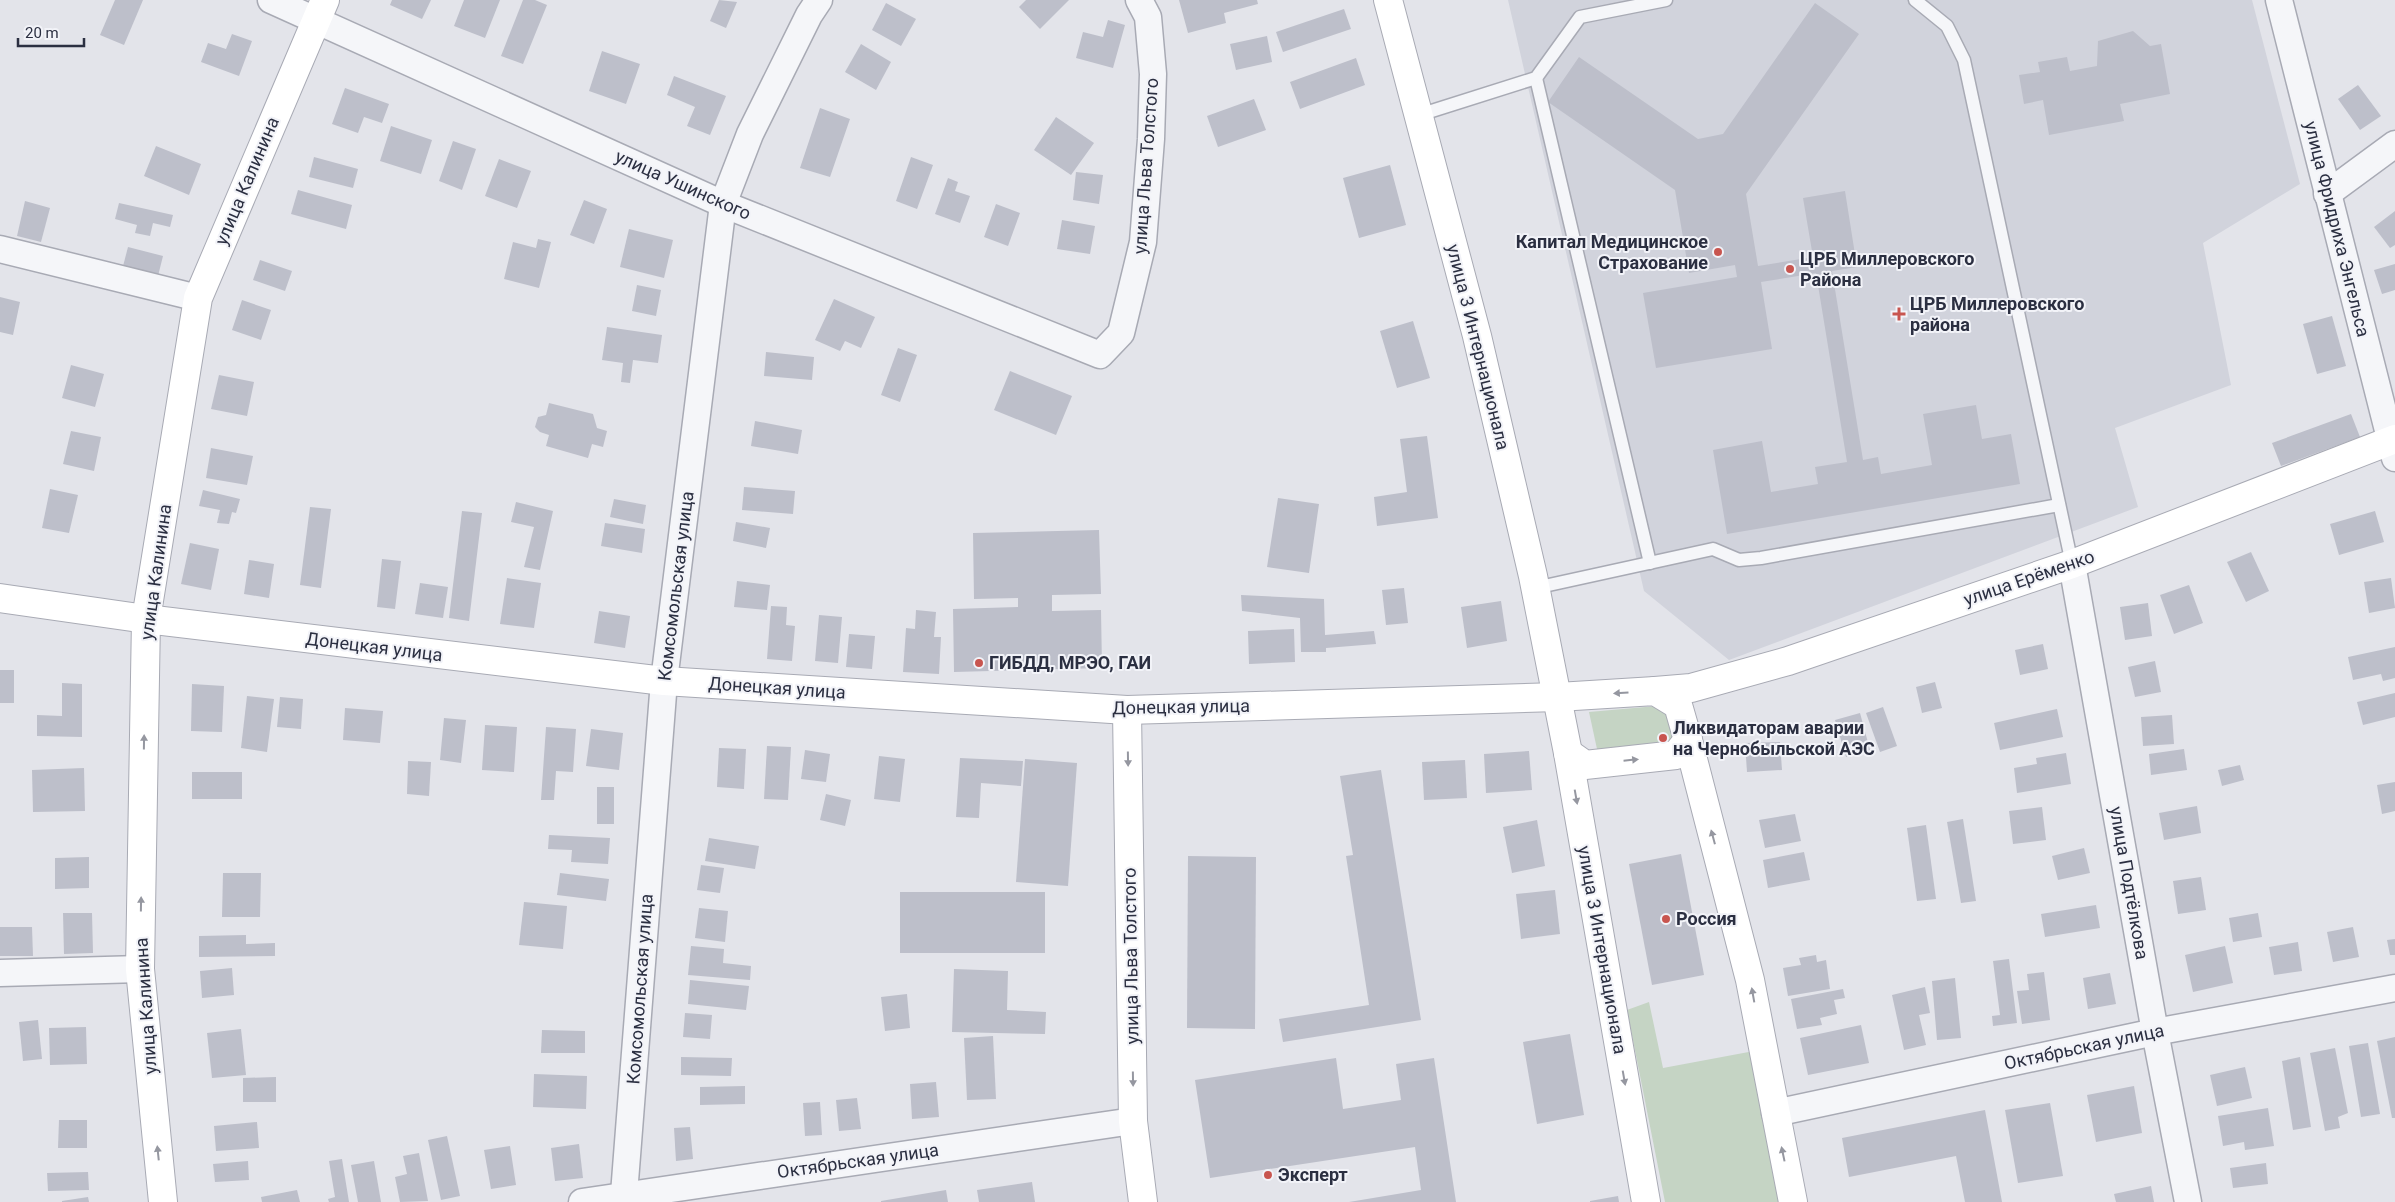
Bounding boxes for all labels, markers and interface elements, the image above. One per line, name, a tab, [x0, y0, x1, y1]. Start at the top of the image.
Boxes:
scale bar	[18, 15, 84, 47]
text: 20 m	[25, 24, 59, 42]
street label: улица Льва Толстого	[1129, 77, 1162, 255]
street label: улица Калинина	[210, 114, 283, 248]
street label: улица Фридриха Энгельса	[2300, 119, 2374, 339]
street label: улица Ушинского	[612, 145, 754, 224]
place label: Капитал Медицинское Страхование	[1516, 231, 1708, 273]
street label: улица 3 Интернационала	[1443, 242, 1514, 452]
marker: Капитал Медицинское Страхование	[1712, 246, 1724, 258]
place label: ЦРБ Миллеровского Района	[1800, 248, 1974, 290]
marker: ЦРБ Миллеровского Района	[1784, 263, 1796, 275]
place label: ЦРБ Миллеровского района	[1910, 293, 2084, 335]
marker: ЦРБ Миллеровского района	[1892, 307, 1906, 321]
street label: Комсомольская улица	[653, 490, 698, 682]
street label: улица Калинина	[136, 503, 175, 641]
street label: улица Ерёменко	[1961, 545, 2097, 610]
street label: Донецкая улица	[304, 628, 444, 665]
place label: ГИБДД, МРЭО, ГАИ	[989, 652, 1151, 673]
marker: ГИБДД, МРЭО, ГАИ	[973, 657, 985, 669]
street label: Донецкая улица	[708, 672, 846, 703]
one-way arrow	[1613, 690, 1629, 698]
street label: Донецкая улица	[1112, 695, 1250, 718]
place label: Ликвидаторам аварии на Чернобыльской АЭС	[1673, 717, 1875, 759]
marker: Ликвидаторам аварии на Чернобыльской АЭС	[1657, 732, 1669, 744]
one-way arrow	[140, 734, 148, 750]
one-way arrow	[1124, 751, 1132, 767]
one-way arrow	[1623, 756, 1639, 764]
one-way arrow	[1572, 789, 1580, 805]
street label: улица Подтёлкова	[2106, 805, 2153, 961]
one-way arrow	[1709, 830, 1717, 845]
street label: улица 3 Интернационала	[1574, 844, 1631, 1056]
street label: улица Льва Толстого	[1118, 868, 1143, 1044]
street label: Комсомольская улица	[622, 893, 657, 1085]
one-way arrow	[138, 896, 146, 912]
place label: Россия	[1676, 908, 1737, 929]
marker: Россия	[1660, 913, 1672, 925]
street label: улица Калинина	[130, 937, 161, 1075]
one-way arrow	[1749, 987, 1757, 1002]
street label: Октябрьская улица	[2002, 1019, 2166, 1074]
one-way arrow	[1621, 1070, 1629, 1086]
one-way arrow	[1129, 1071, 1137, 1087]
street label: Октябрьская улица	[776, 1139, 940, 1182]
one-way arrow	[154, 1145, 162, 1161]
one-way arrow	[1779, 1147, 1787, 1162]
place label: Эксперт	[1278, 1164, 1348, 1185]
marker: Эксперт	[1262, 1169, 1274, 1181]

